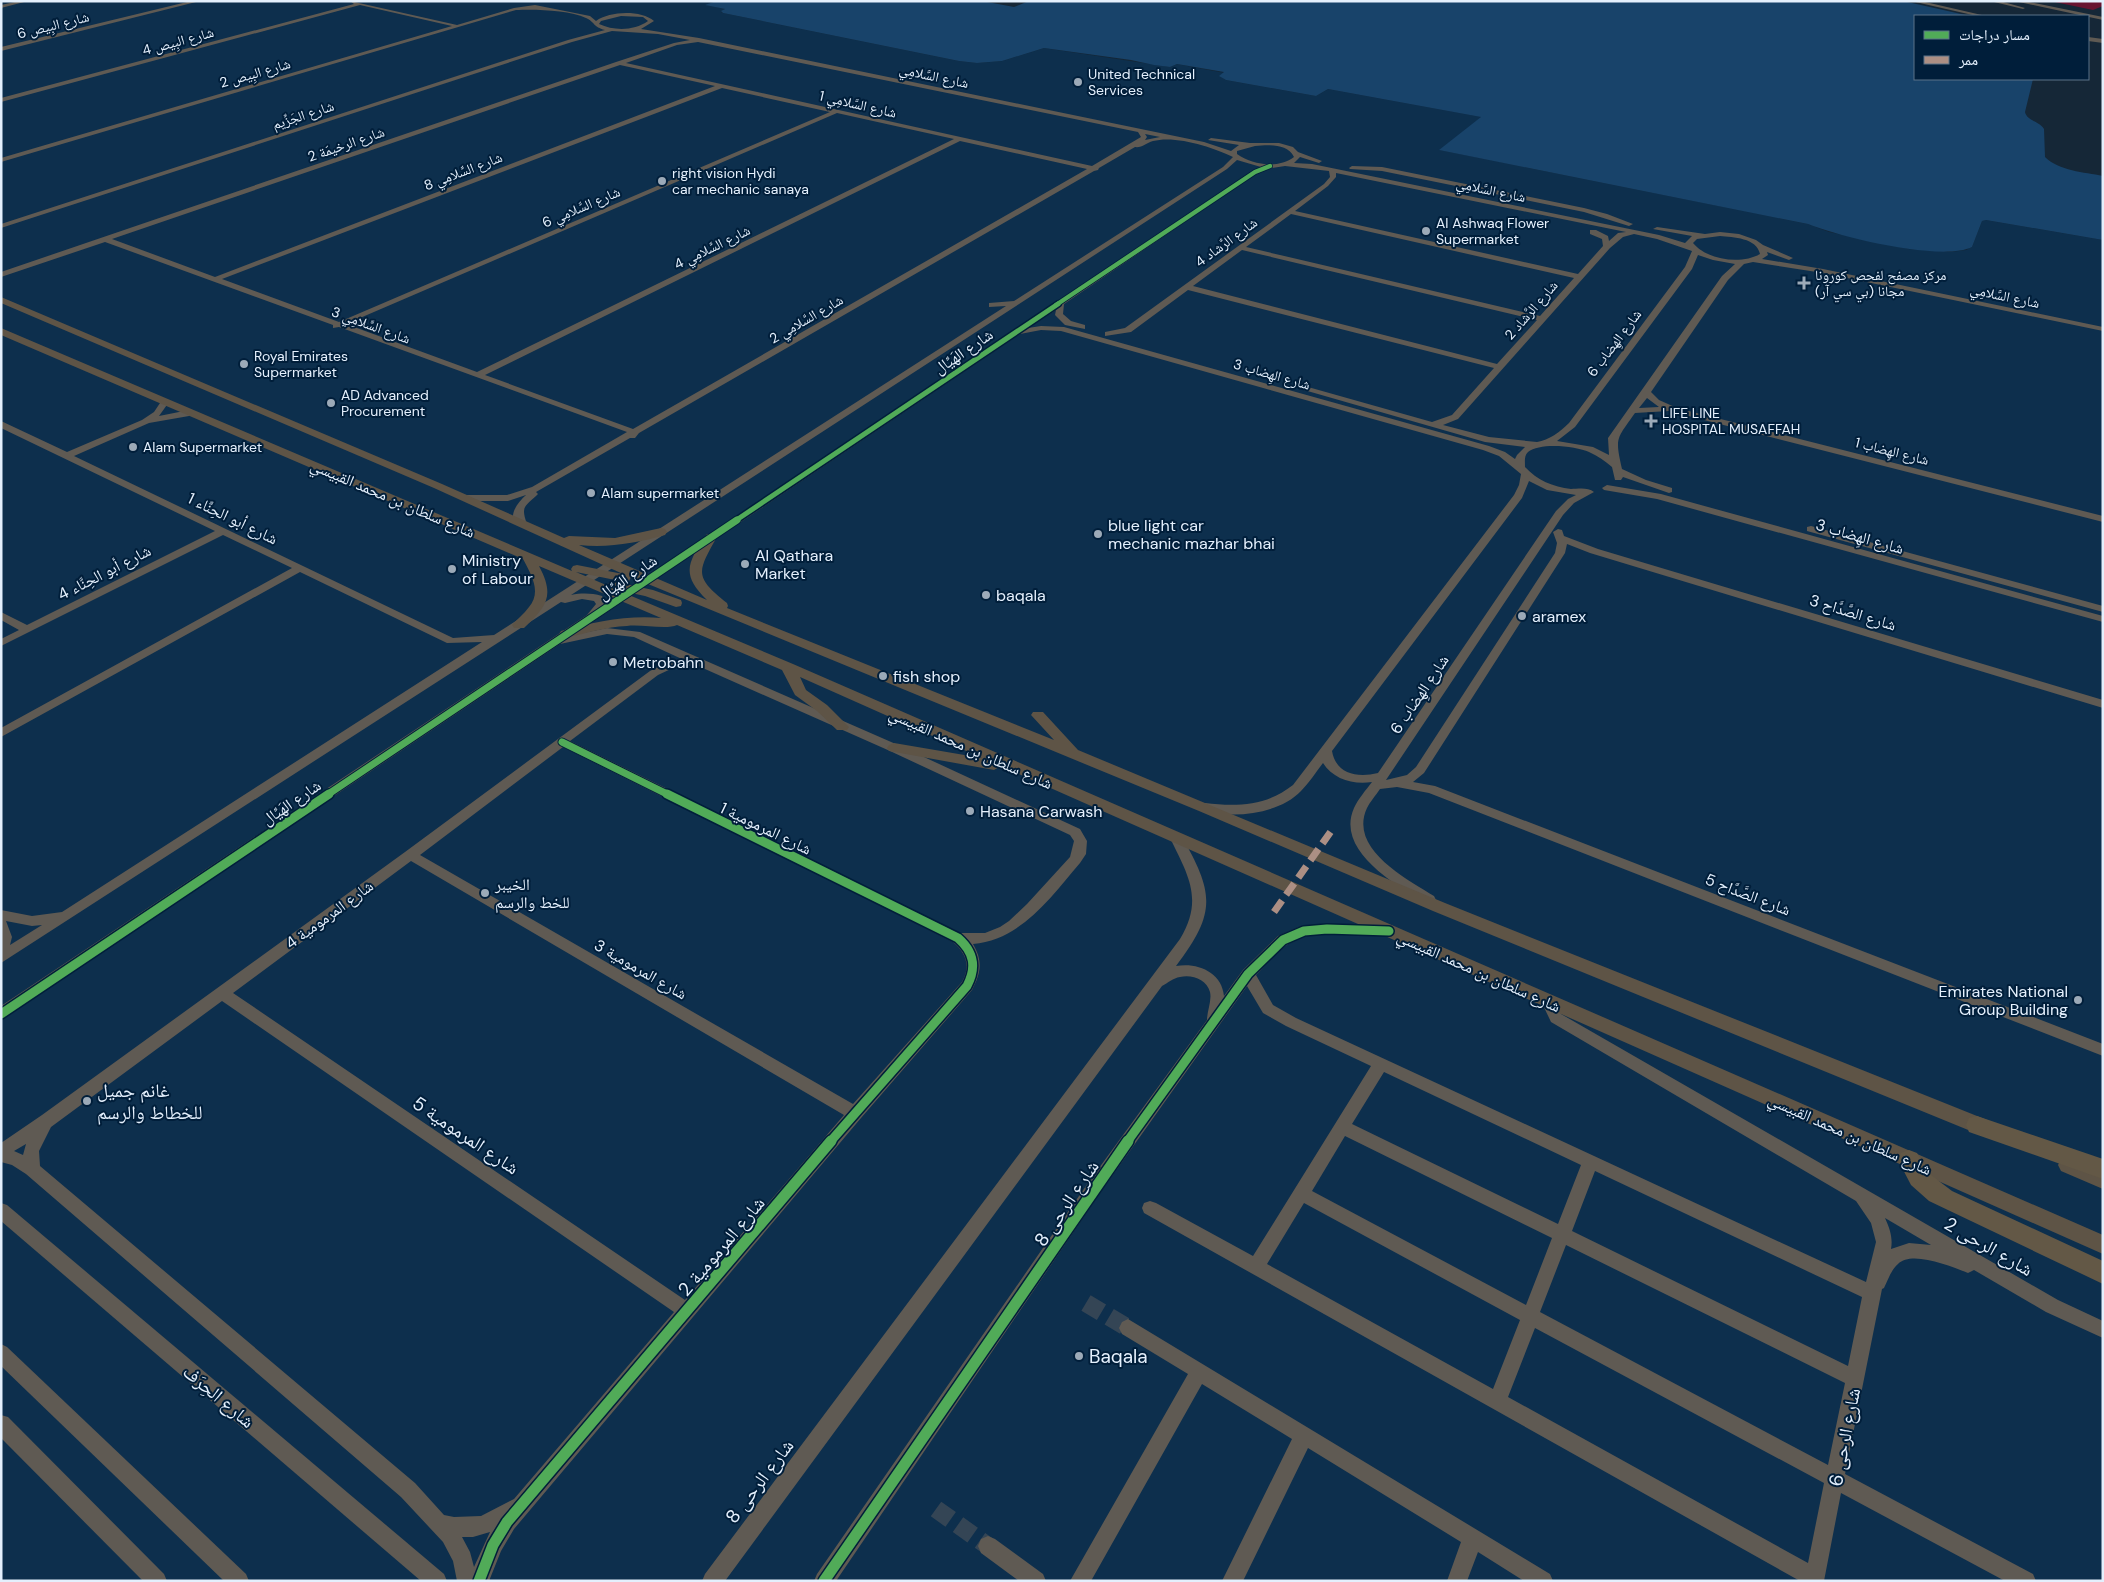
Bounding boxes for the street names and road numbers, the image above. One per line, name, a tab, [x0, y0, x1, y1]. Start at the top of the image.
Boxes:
street label: شارع البِيص 6	[15, 7, 91, 44]
street label: شارع البِيص 4	[140, 23, 216, 61]
street label: شارع البِيص 2	[217, 54, 293, 93]
street label: شارع السَّلامِي	[897, 60, 970, 95]
street label: شارع السَّلامِي 1	[817, 86, 898, 124]
street label: شارع الجَزِّيم	[270, 97, 336, 134]
street label: شارع الرخيمَة 2	[305, 122, 387, 167]
street label: شارع السَّلامِي 8	[421, 148, 506, 197]
street label: شارع السَّلامِي	[1454, 174, 1527, 209]
street label: شارع السَّلامِي 6	[539, 183, 624, 234]
street label: شارع الرَّشاد 4	[1191, 213, 1261, 272]
street label: شارع السَّلامِي 4	[671, 221, 754, 276]
street label: شارع الرَّشاد 2	[1500, 277, 1562, 344]
street label: شارع السَّلامِي	[1968, 280, 2041, 315]
street label: شارع السَّلامِي 2	[766, 291, 847, 350]
street label: شارع السَّلامِي 3	[328, 302, 413, 350]
street label: شارع الهِضاب 6	[1583, 306, 1647, 381]
street label: شارع الهَيَّال	[930, 324, 997, 379]
street label: شارع الهِضاب 3	[1231, 354, 1313, 396]
street label: شارع الهِضاب 1	[1853, 433, 1931, 471]
street label: شارع سلطان بن محمد القبيسي	[307, 454, 478, 545]
street label: شارع أبو الحِنَّاء 1	[184, 488, 281, 549]
street label: شارع الهِضاب 3	[1813, 514, 1906, 560]
street label: شارع أبو الحِنَّاء 4	[54, 540, 155, 605]
street label: شارع الهَيَّال	[594, 550, 661, 605]
street label: شارع الصَّدَّاح 3	[1807, 589, 1899, 636]
street label: شارع الهِضاب 6	[1385, 651, 1455, 739]
street label: شارع سلطان بن محمد القبيسي	[885, 703, 1056, 796]
street label: شارع الهَيَّال	[258, 775, 325, 830]
street label: شارع المرمومية 1	[717, 797, 815, 860]
street label: شارع الصَّدَّاح 5	[1702, 869, 1794, 920]
street label: شارع المرمومية 4	[281, 875, 378, 953]
street label: شارع سلطان بن محمد القبيسي	[1393, 926, 1564, 1019]
street label: شارع المرمومية 3	[591, 934, 691, 1004]
street label: شارع سلطان بن محمد القبيسي	[1764, 1089, 1935, 1182]
street label: شارع المرمومية 5	[408, 1091, 524, 1180]
street label: شارع الرحى 8	[1028, 1155, 1105, 1251]
street label: شارع المرمومية 2	[672, 1191, 770, 1301]
street label: شارع الرحى 2	[1940, 1211, 2038, 1282]
street label: شارع الحِرَف	[178, 1359, 260, 1434]
street label: شارع الرحى 6	[1823, 1386, 1866, 1488]
street label: شارع الرحى 8	[720, 1434, 799, 1528]

